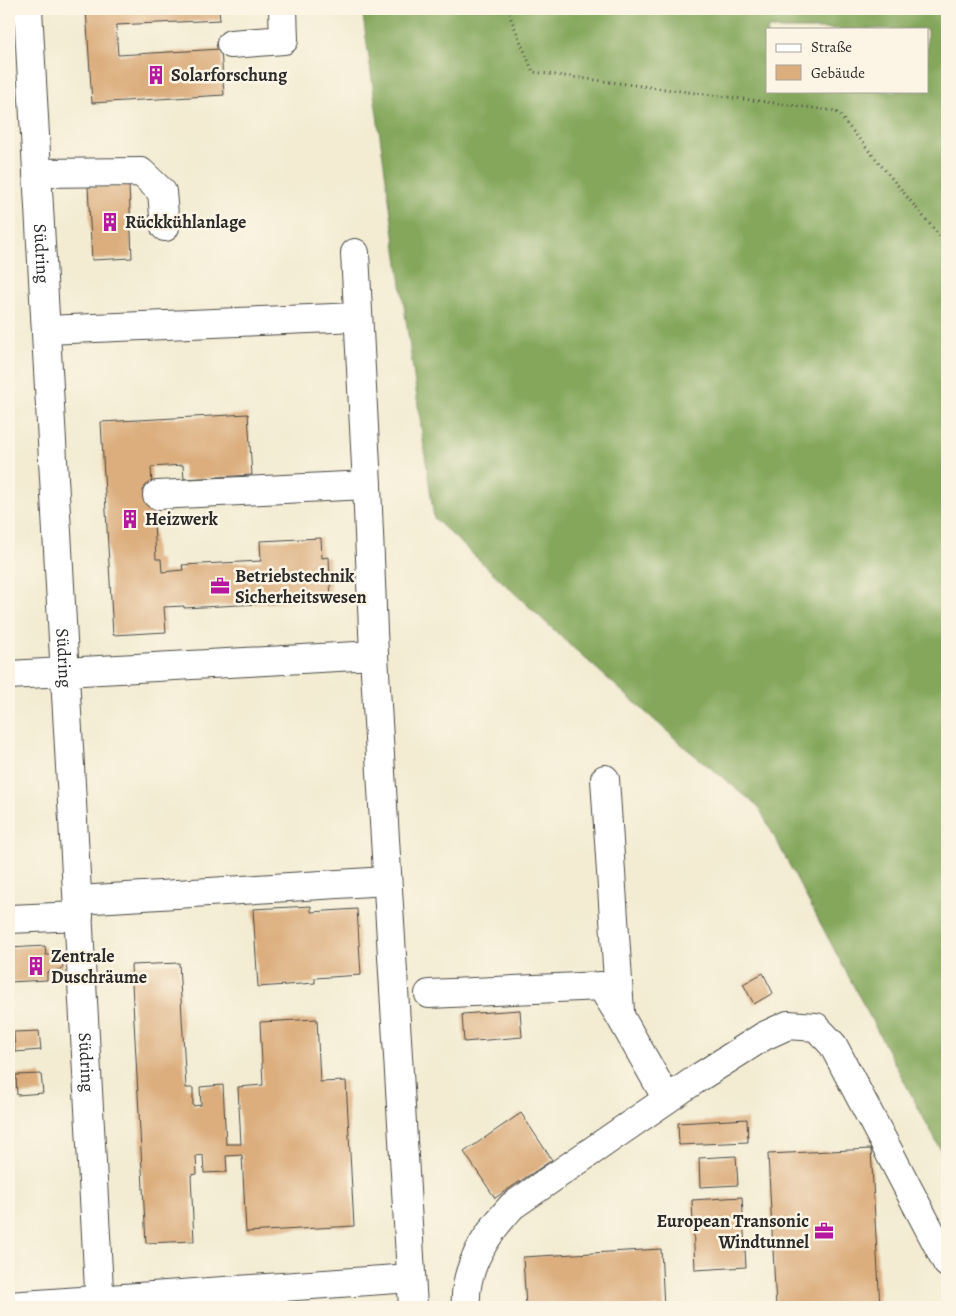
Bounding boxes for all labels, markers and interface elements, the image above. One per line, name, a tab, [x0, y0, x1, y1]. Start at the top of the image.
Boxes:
legend	[766, 28, 928, 92]
text: Straße	[811, 37, 852, 57]
place label: Solarforschung	[171, 63, 288, 87]
text: Gebäude	[811, 63, 865, 83]
building icon: Solarforschung	[145, 64, 167, 86]
place label: Rückkühlanlage	[125, 210, 246, 234]
building icon: Rückkühlanlage	[99, 211, 121, 233]
street label: Südring	[28, 223, 55, 284]
place label: Heizwerk	[145, 507, 218, 531]
building icon: Heizwerk	[119, 508, 141, 530]
place label: Betriebstechnik Sicherheitswesen	[235, 564, 367, 609]
office icon: Betriebstechnik Sicherheitswesen	[209, 575, 231, 597]
street label: Südring	[50, 627, 78, 689]
place label: Zentrale Duschräume	[51, 944, 147, 989]
building icon: Zentrale Duschräume	[25, 955, 47, 977]
street label: Südring	[73, 1032, 100, 1093]
place label: European Transonic Windtunnel	[657, 1209, 809, 1254]
office icon: European Transonic Windtunnel	[813, 1220, 835, 1242]

